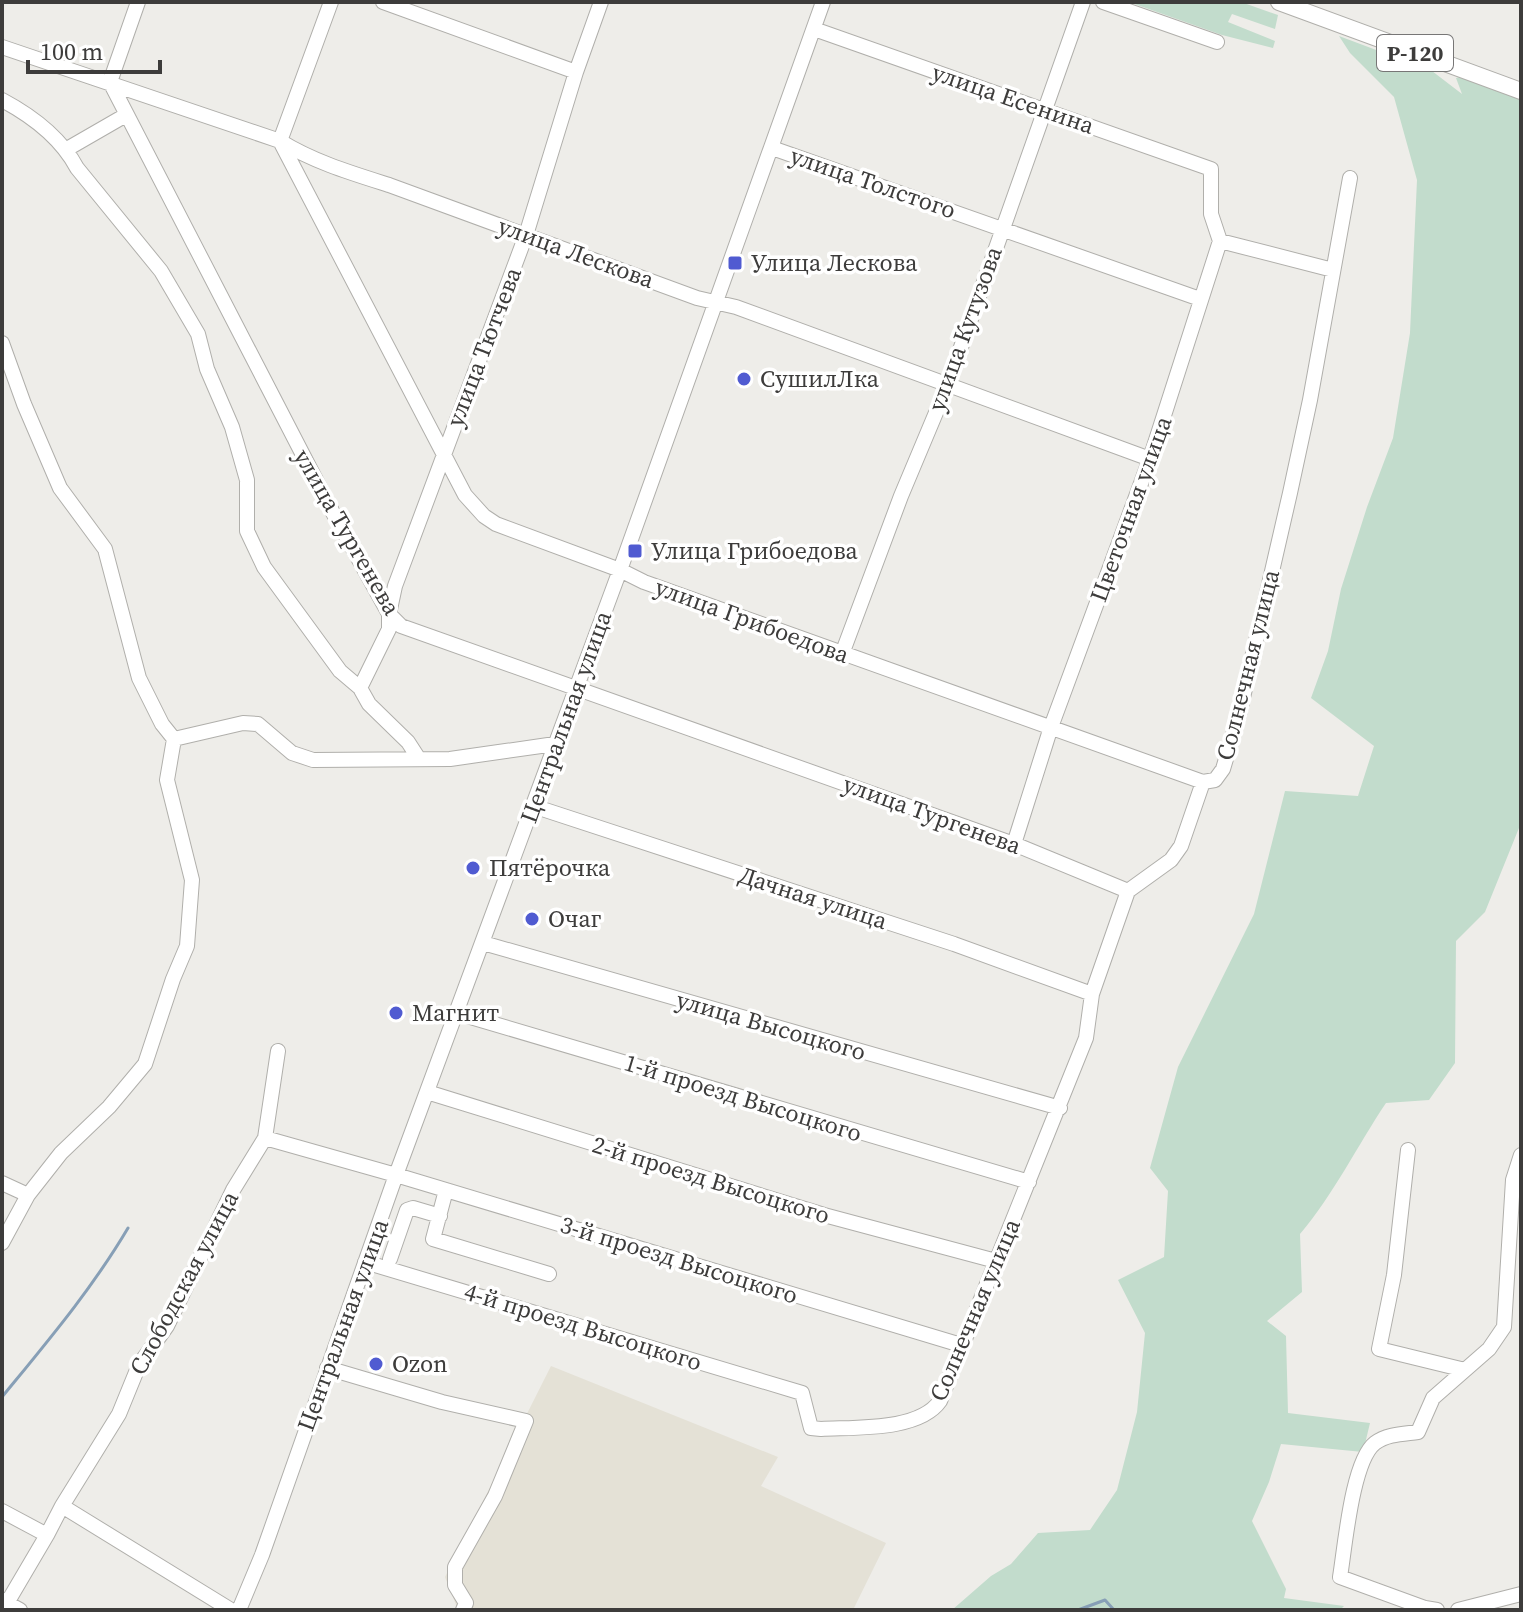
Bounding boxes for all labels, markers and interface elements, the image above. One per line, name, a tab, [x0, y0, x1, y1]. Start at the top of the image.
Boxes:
scale bar	[28, 24, 160, 74]
text: 100 m	[40, 35, 103, 68]
road number: Р-120	[1377, 35, 1453, 71]
street label: улица Есенина	[928, 55, 1099, 142]
street label: улица Толстого	[786, 139, 960, 226]
street label: улица Лескова	[494, 209, 660, 296]
street label: улица Кутузова	[919, 241, 1010, 416]
place label: Улица Лескова	[751, 246, 918, 279]
marker: Улица Лескова	[726, 254, 744, 272]
street label: улица Тютчева	[438, 262, 529, 431]
place label: СушилЛка	[760, 362, 880, 395]
marker: СушилЛка	[735, 370, 753, 388]
street label: Цветочная улица	[1082, 411, 1180, 606]
street label: улица Тургенева	[286, 442, 409, 622]
place label: Улица Грибоедова	[651, 534, 859, 567]
marker: Улица Грибоедова	[626, 542, 644, 560]
street label: Солнечная улица	[1208, 565, 1287, 764]
street label: улица Грибоедова	[651, 570, 854, 671]
street label: Центральная улица	[512, 605, 620, 828]
street label: улица Тургенева	[839, 767, 1027, 862]
place label: Пятёрочка	[489, 851, 611, 884]
street label: Дачная улица	[735, 858, 892, 937]
marker: Пятёрочка	[464, 859, 482, 877]
place label: Очаг	[548, 902, 602, 935]
marker: Очаг	[523, 910, 541, 928]
street label: улица Высоцкого	[673, 983, 870, 1068]
place label: Магнит	[412, 996, 499, 1029]
marker: Магнит	[387, 1004, 405, 1022]
street label: 1-й проезд Высоцкого	[620, 1046, 866, 1149]
street label: 2-й проезд Высоцкого	[588, 1128, 834, 1231]
street label: Слободская улица	[121, 1184, 246, 1381]
street label: 3-й проезд Высоцкого	[556, 1208, 802, 1311]
street label: Центральная улица	[289, 1213, 397, 1436]
street label: Солнечная улица	[921, 1213, 1028, 1406]
street label: 4-й проезд Высоцкого	[460, 1275, 706, 1378]
place label: Ozon	[392, 1347, 448, 1380]
marker: Ozon	[367, 1355, 385, 1373]

